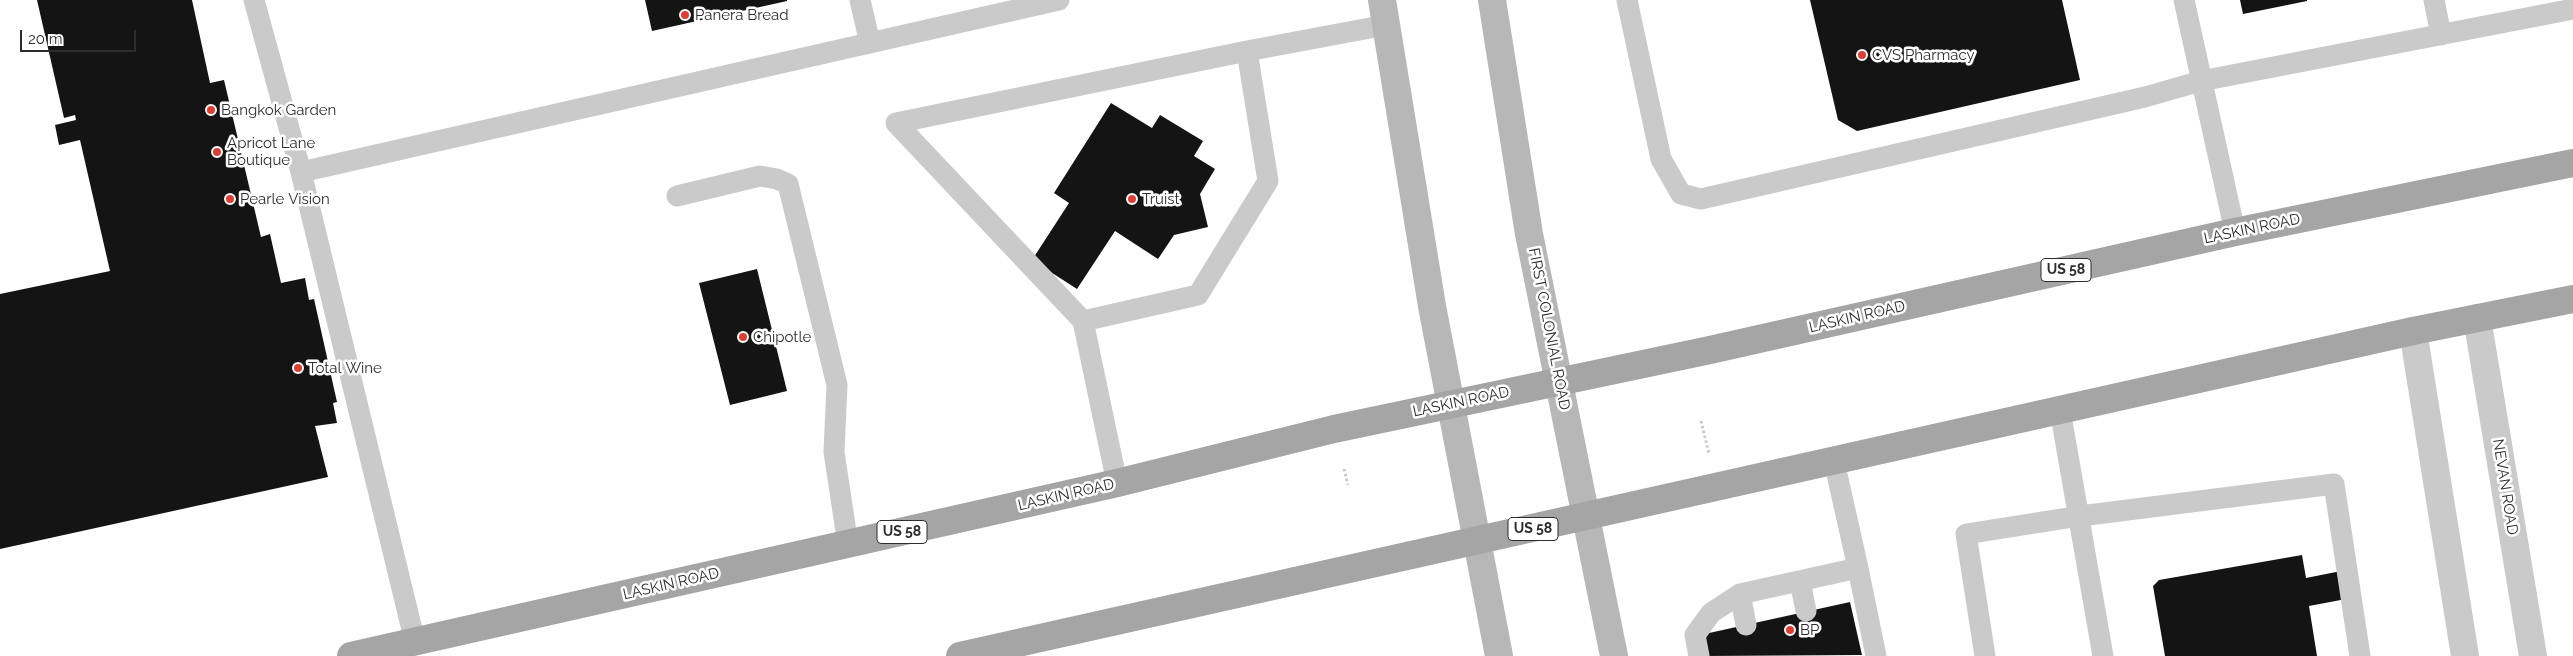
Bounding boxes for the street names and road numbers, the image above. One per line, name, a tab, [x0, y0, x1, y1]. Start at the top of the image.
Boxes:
street label: LASKIN ROAD	[2202, 210, 2302, 248]
street label: FIRST COLONIAL ROAD	[1524, 246, 1574, 412]
road number: US 58	[2041, 258, 2091, 282]
street label: LASKIN ROAD	[1807, 297, 1907, 337]
street label: LASKIN ROAD	[1411, 383, 1511, 421]
street label: NEVAN ROAD	[2489, 438, 2521, 536]
street label: LASKIN ROAD	[1016, 475, 1116, 515]
road number: US 58	[1508, 518, 1558, 540]
road number: US 58	[877, 520, 927, 544]
street label: LASKIN ROAD	[621, 564, 721, 604]

